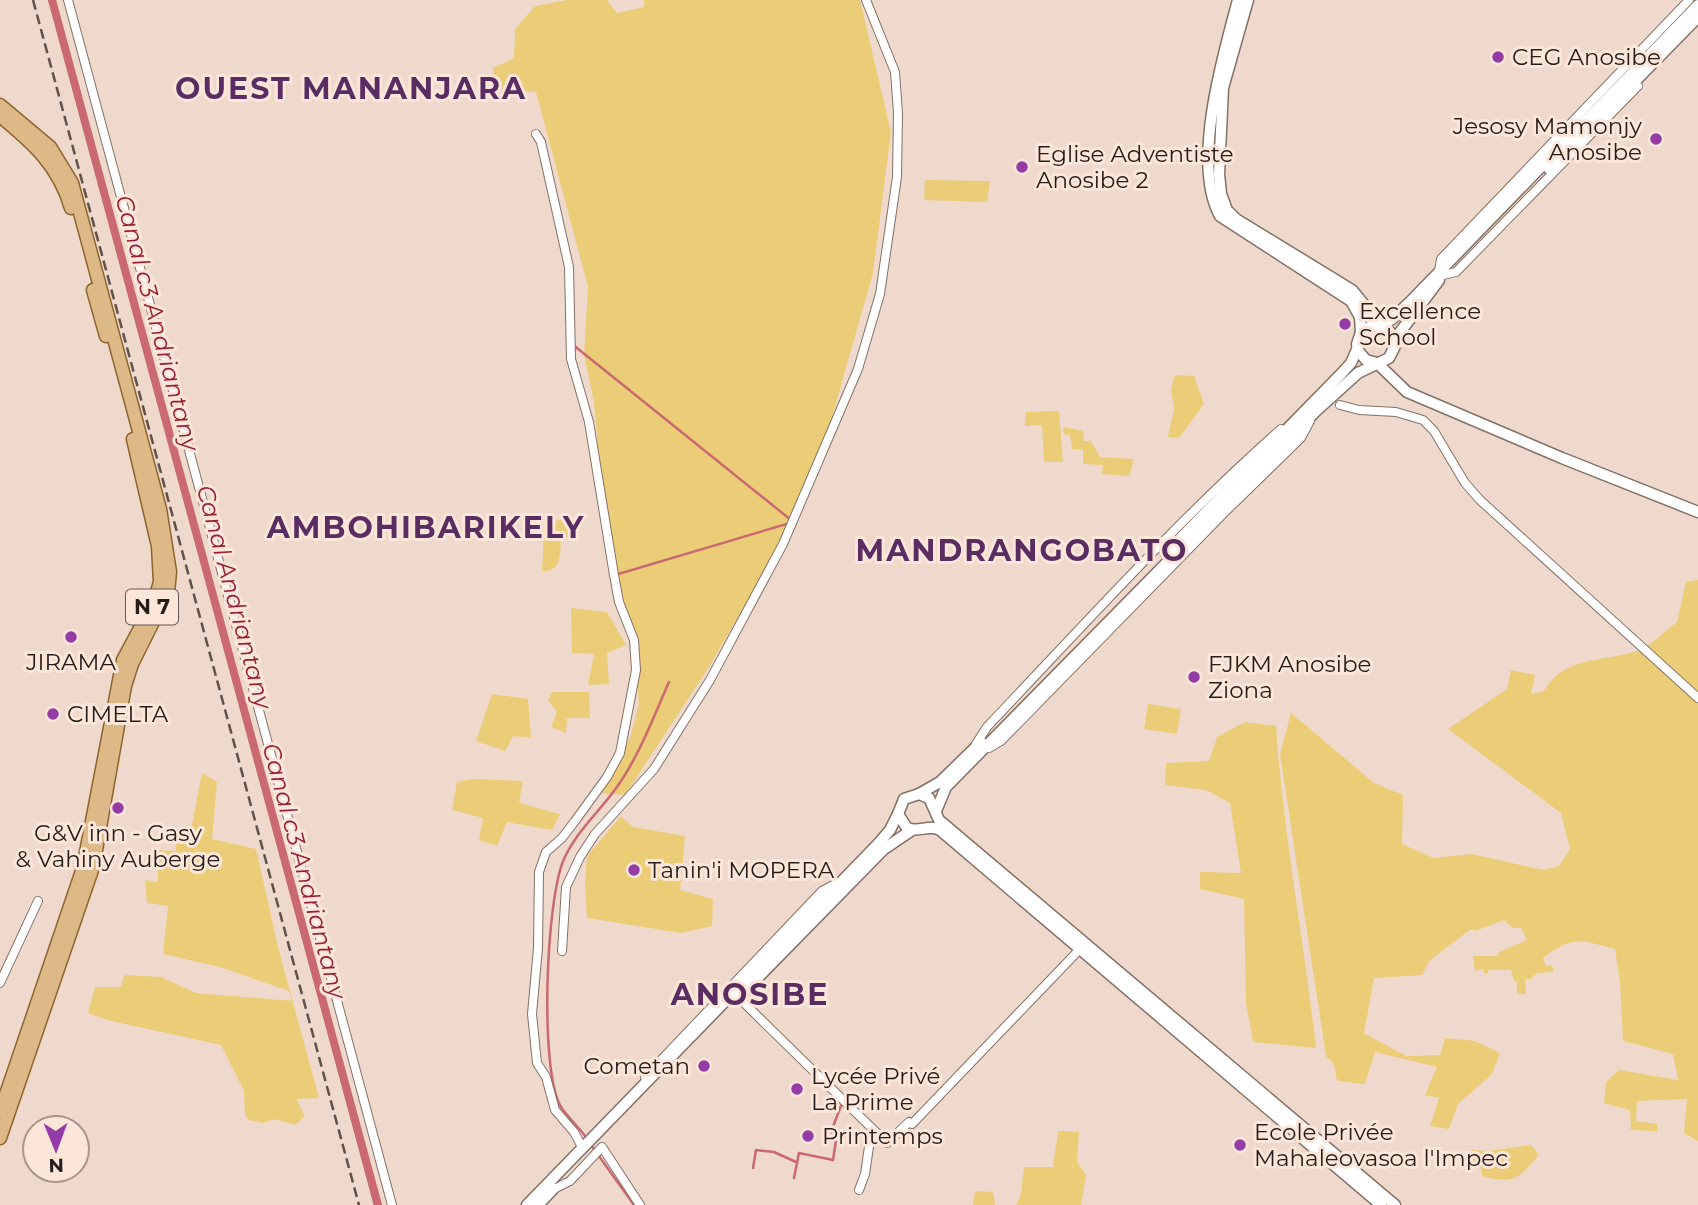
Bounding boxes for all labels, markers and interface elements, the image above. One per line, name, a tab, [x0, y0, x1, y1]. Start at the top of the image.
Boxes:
place label: CEG Anosibe	[1512, 43, 1661, 71]
marker: CEG Anosibe	[1490, 49, 1506, 65]
district label: OUEST MANANJARA	[175, 70, 527, 107]
place label: Jesosy Mamonjy Anosibe	[1452, 112, 1643, 166]
marker: Jesosy Mamonjy Anosibe	[1648, 131, 1664, 147]
place label: Eglise Adventiste Anosibe 2	[1036, 140, 1234, 194]
marker: Eglise Adventiste Anosibe 2	[1014, 159, 1030, 175]
water label: Canal c3 Andriantany	[109, 192, 206, 456]
place label: Excellence School	[1359, 297, 1481, 351]
marker: Excellence School	[1337, 316, 1353, 332]
water label: Canal Andriantany	[191, 482, 279, 714]
district label: AMBOHIBARIKELY	[266, 509, 585, 546]
district label: MANDRANGOBATO	[856, 532, 1188, 569]
road number: N 7	[126, 590, 178, 624]
marker: JIRAMA	[63, 629, 79, 645]
place label: JIRAMA	[25, 648, 117, 676]
place label: FJKM Anosibe Ziona	[1208, 650, 1371, 704]
marker: FJKM Anosibe Ziona	[1186, 669, 1202, 685]
place label: CIMELTA	[67, 700, 169, 728]
marker: CIMELTA	[45, 706, 61, 722]
water label: Canal c3 Andriantany	[256, 740, 353, 1004]
marker: G&V inn - Gasy & Vahiny Auberge	[110, 800, 126, 816]
place label: G&V inn - Gasy & Vahiny Auberge	[16, 819, 220, 873]
place label: Tanin'i MOPERA	[648, 856, 835, 884]
marker: Tanin'i MOPERA	[626, 862, 642, 878]
district label: ANOSIBE	[670, 976, 829, 1013]
place label: Cometan	[584, 1052, 690, 1080]
marker: Cometan	[696, 1058, 712, 1074]
place label: Lycée Privé La Prime	[811, 1062, 940, 1116]
marker: Lycée Privé La Prime	[789, 1081, 805, 1097]
north arrow	[21, 1114, 91, 1184]
place label: Ecole Privée Mahaleovasoa l'Impec	[1254, 1118, 1508, 1172]
place label: Printemps	[822, 1122, 943, 1150]
marker: Printemps	[800, 1128, 816, 1144]
marker: Ecole Privée Mahaleovasoa l'Impec	[1232, 1137, 1248, 1153]
text: N	[48, 1154, 64, 1177]

